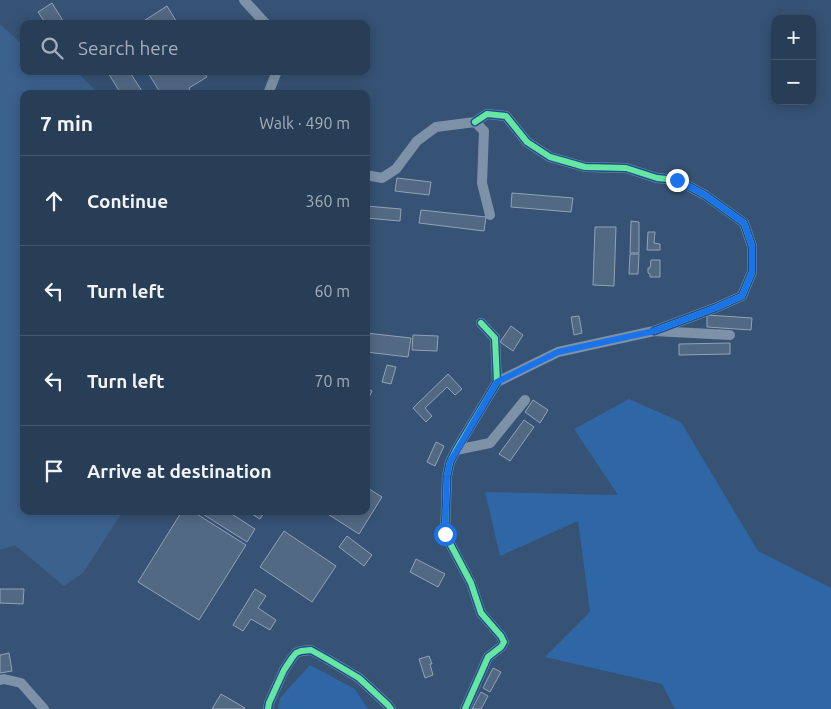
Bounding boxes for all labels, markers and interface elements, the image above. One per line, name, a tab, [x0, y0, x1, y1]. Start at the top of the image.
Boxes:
map controls	[771, 15, 816, 105]
button: +	[771, 15, 816, 60]
search box	[20, 20, 370, 75]
icon: search	[38, 34, 66, 62]
text: Search here	[78, 37, 178, 59]
button: −	[771, 60, 816, 105]
text: 7 min	[40, 111, 93, 135]
text: Walk · 490 m	[259, 114, 350, 132]
route end	[666, 169, 689, 192]
icon: ahead	[40, 187, 68, 215]
text: Continue	[87, 190, 168, 212]
text: 360 m	[305, 192, 350, 210]
icon: left	[40, 277, 68, 305]
text: Turn left	[87, 280, 165, 302]
text: 60 m	[314, 282, 350, 300]
icon: left	[40, 367, 68, 395]
text: Turn left	[87, 370, 165, 392]
text: 70 m	[314, 372, 350, 390]
icon: arrive	[40, 457, 68, 485]
text: Arrive at destination	[87, 460, 272, 482]
route start	[434, 523, 457, 546]

